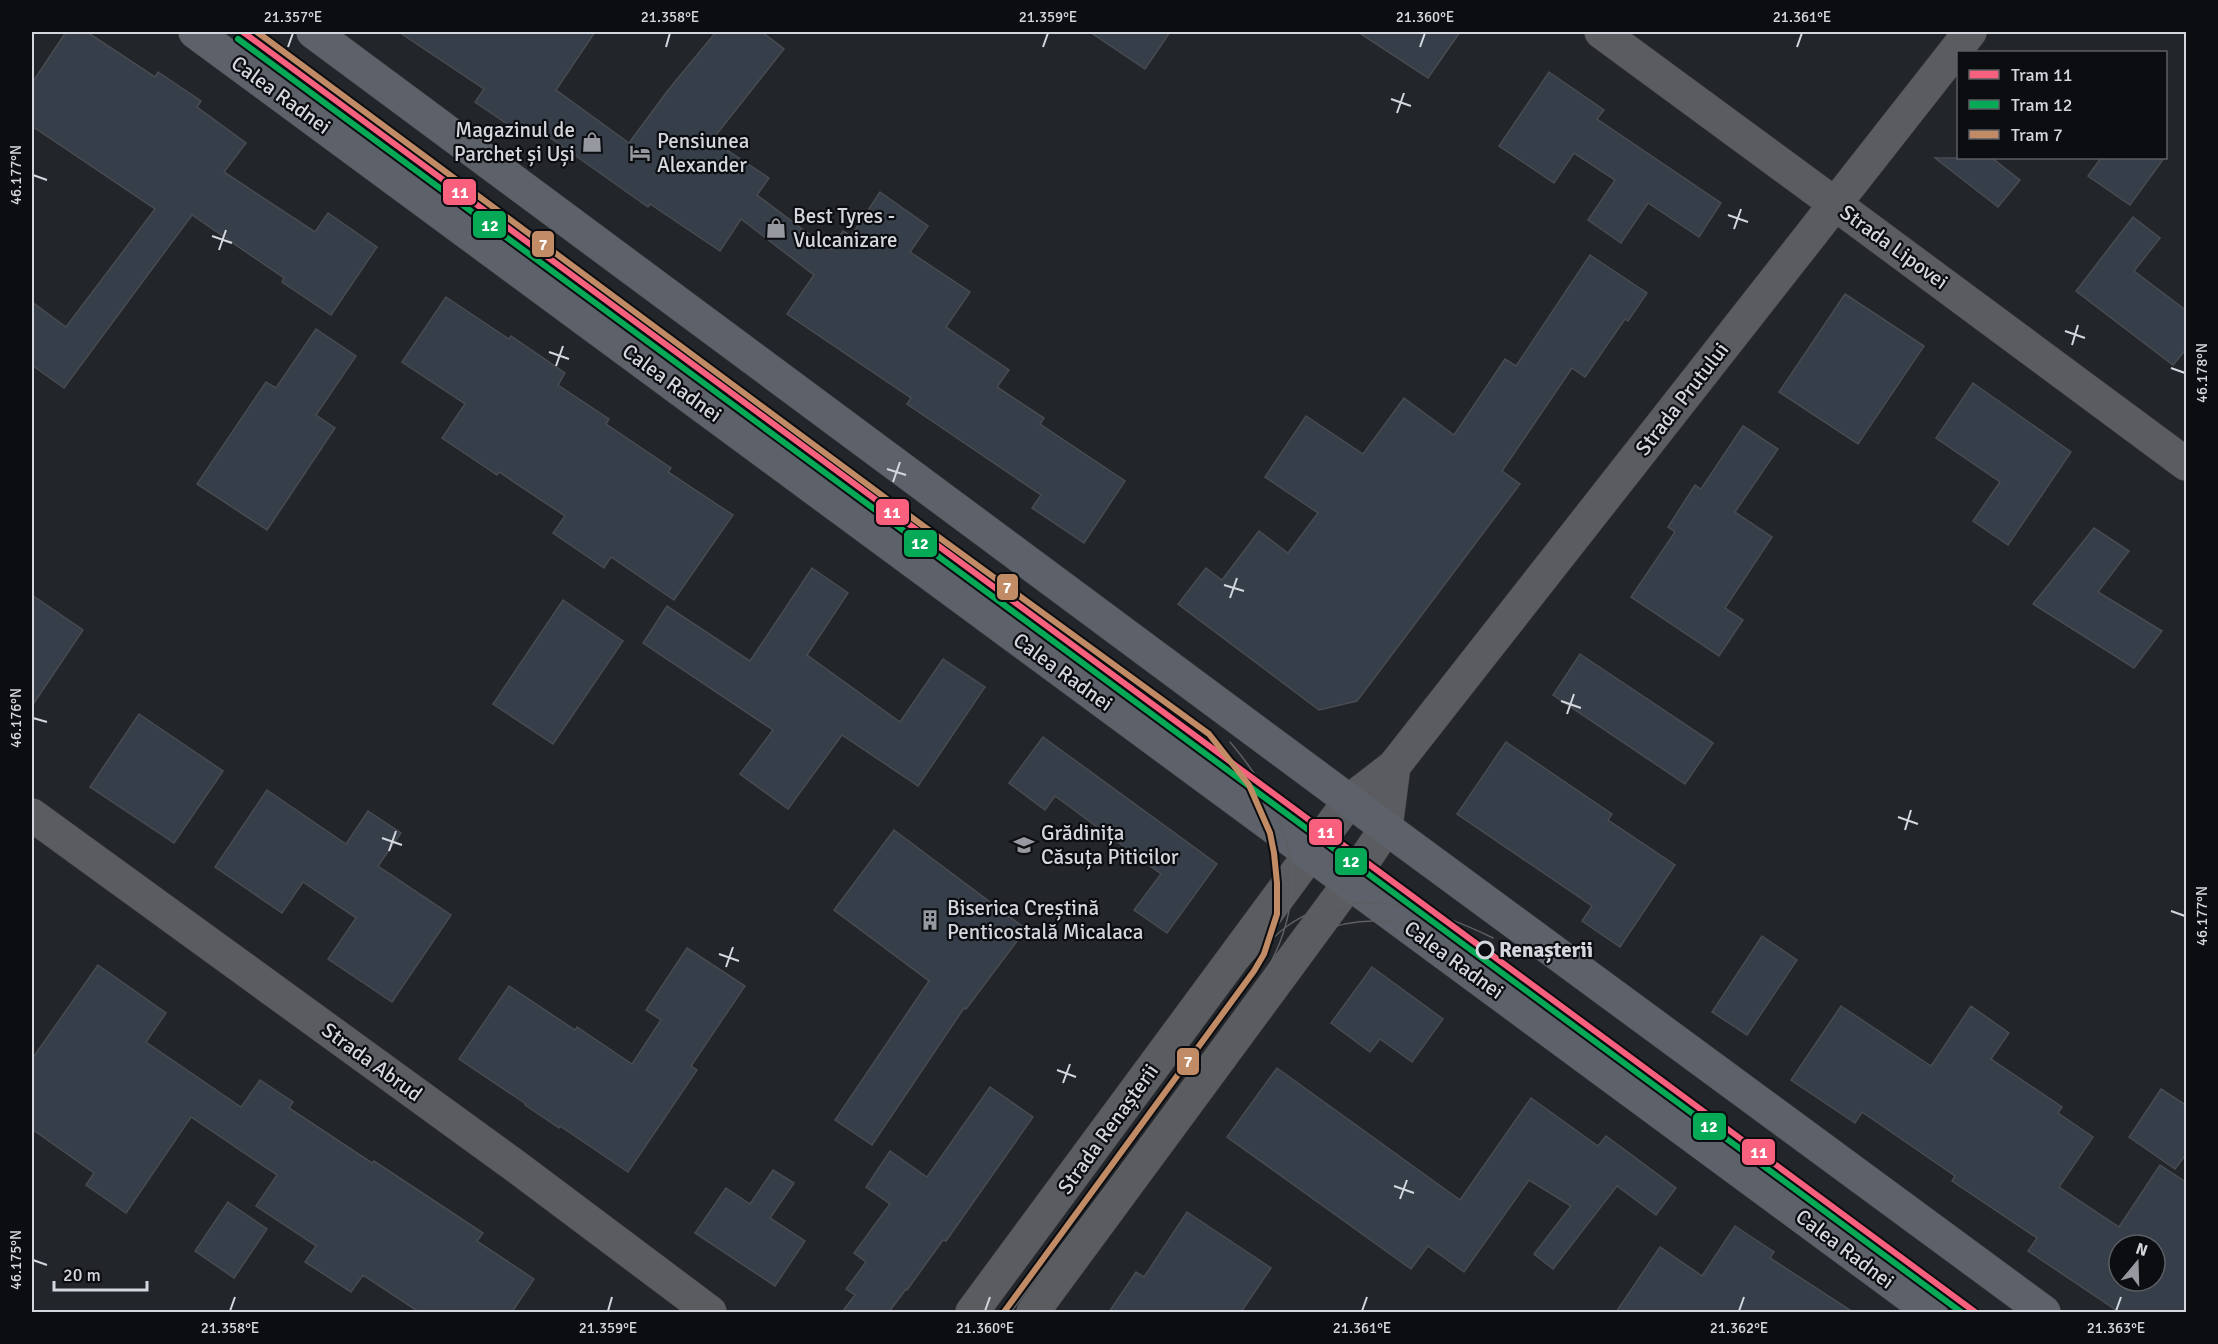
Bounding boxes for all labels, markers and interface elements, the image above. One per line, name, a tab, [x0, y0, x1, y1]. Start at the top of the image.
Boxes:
text: 21.357°E	[264, 8, 322, 26]
text: 21.358°E	[641, 8, 699, 26]
text: 21.359°E	[1019, 8, 1077, 26]
text: 21.360°E	[1396, 8, 1454, 26]
text: 21.361°E	[1773, 8, 1831, 26]
street label: Calea Radnei	[226, 50, 336, 140]
legend	[1957, 51, 2167, 159]
text: Tram 11	[2011, 64, 2072, 86]
text: Tram 12	[2011, 94, 2072, 116]
place label: Magazinul de Parchet și Uși	[454, 117, 575, 167]
text: Tram 7	[2011, 124, 2063, 146]
place label: Pensiunea Alexander	[657, 128, 749, 178]
shop icon: Magazinul de Parchet și Uși	[580, 130, 604, 154]
hotel icon: Pensiunea Alexander	[628, 141, 652, 165]
text: 46.177°N	[7, 145, 25, 205]
line badge: 11	[442, 178, 477, 206]
text: 11	[451, 183, 469, 203]
street label: Strada Lipovei	[1835, 199, 1953, 295]
place label: Best Tyres - Vulcanizare	[793, 203, 897, 253]
line badge: 12	[472, 210, 507, 239]
text: 12	[481, 216, 499, 236]
shop icon: Best Tyres - Vulcanizare	[764, 216, 788, 240]
line badge: 7	[531, 230, 555, 258]
text: 7	[539, 235, 548, 255]
street label: Strada Prutului	[1630, 337, 1734, 461]
street label: Calea Radnei	[617, 338, 727, 428]
text: 46.178°N	[2193, 343, 2211, 403]
line badge: 11	[875, 498, 910, 526]
text: 11	[883, 503, 901, 523]
line badge: 12	[903, 529, 938, 558]
text: 12	[911, 534, 929, 554]
line badge: 7	[996, 573, 1019, 601]
text: 7	[1003, 578, 1012, 598]
street label: Calea Radnei	[1008, 627, 1118, 717]
text: 46.176°N	[7, 688, 25, 748]
line badge: 11	[1308, 818, 1343, 846]
place label: Grădinița Căsuța Piticilor	[1041, 820, 1179, 870]
text: 11	[1317, 823, 1335, 843]
school or university icon: Grădinița Căsuța Piticilor	[1012, 833, 1036, 857]
line badge: 12	[1334, 847, 1368, 876]
text: 12	[1342, 852, 1360, 872]
text: 46.177°N	[2193, 886, 2211, 946]
place label: Biserica Creștină Penticostală Micalaca	[947, 895, 1143, 945]
building icon: Biserica Creștină Penticostală Micalaca	[918, 908, 942, 932]
street label: Calea Radnei	[1399, 915, 1509, 1005]
place label: Renașterii	[1499, 937, 1593, 964]
marker: Renașterii	[1476, 941, 1494, 959]
street label: Strada Abrud	[317, 1017, 427, 1107]
line badge: 7	[1176, 1047, 1200, 1076]
text: 7	[1184, 1052, 1193, 1072]
street label: Strada Renașterii	[1052, 1059, 1164, 1199]
line badge: 12	[1692, 1112, 1727, 1141]
text: 12	[1700, 1117, 1718, 1137]
line badge: 11	[1741, 1138, 1776, 1166]
text: 11	[1750, 1143, 1768, 1163]
street label: Calea Radnei	[1791, 1203, 1899, 1295]
text: 46.175°N	[7, 1230, 25, 1290]
north arrow	[2107, 1233, 2167, 1293]
text: N	[2133, 1238, 2150, 1261]
scale bar	[54, 1254, 147, 1292]
text: 20 m	[63, 1264, 101, 1286]
text: 21.358°E	[201, 1319, 259, 1337]
text: 21.359°E	[579, 1319, 637, 1337]
text: 21.360°E	[956, 1319, 1014, 1337]
text: 21.361°E	[1333, 1319, 1391, 1337]
text: 21.362°E	[1710, 1319, 1768, 1337]
text: 21.363°E	[2087, 1319, 2145, 1337]

